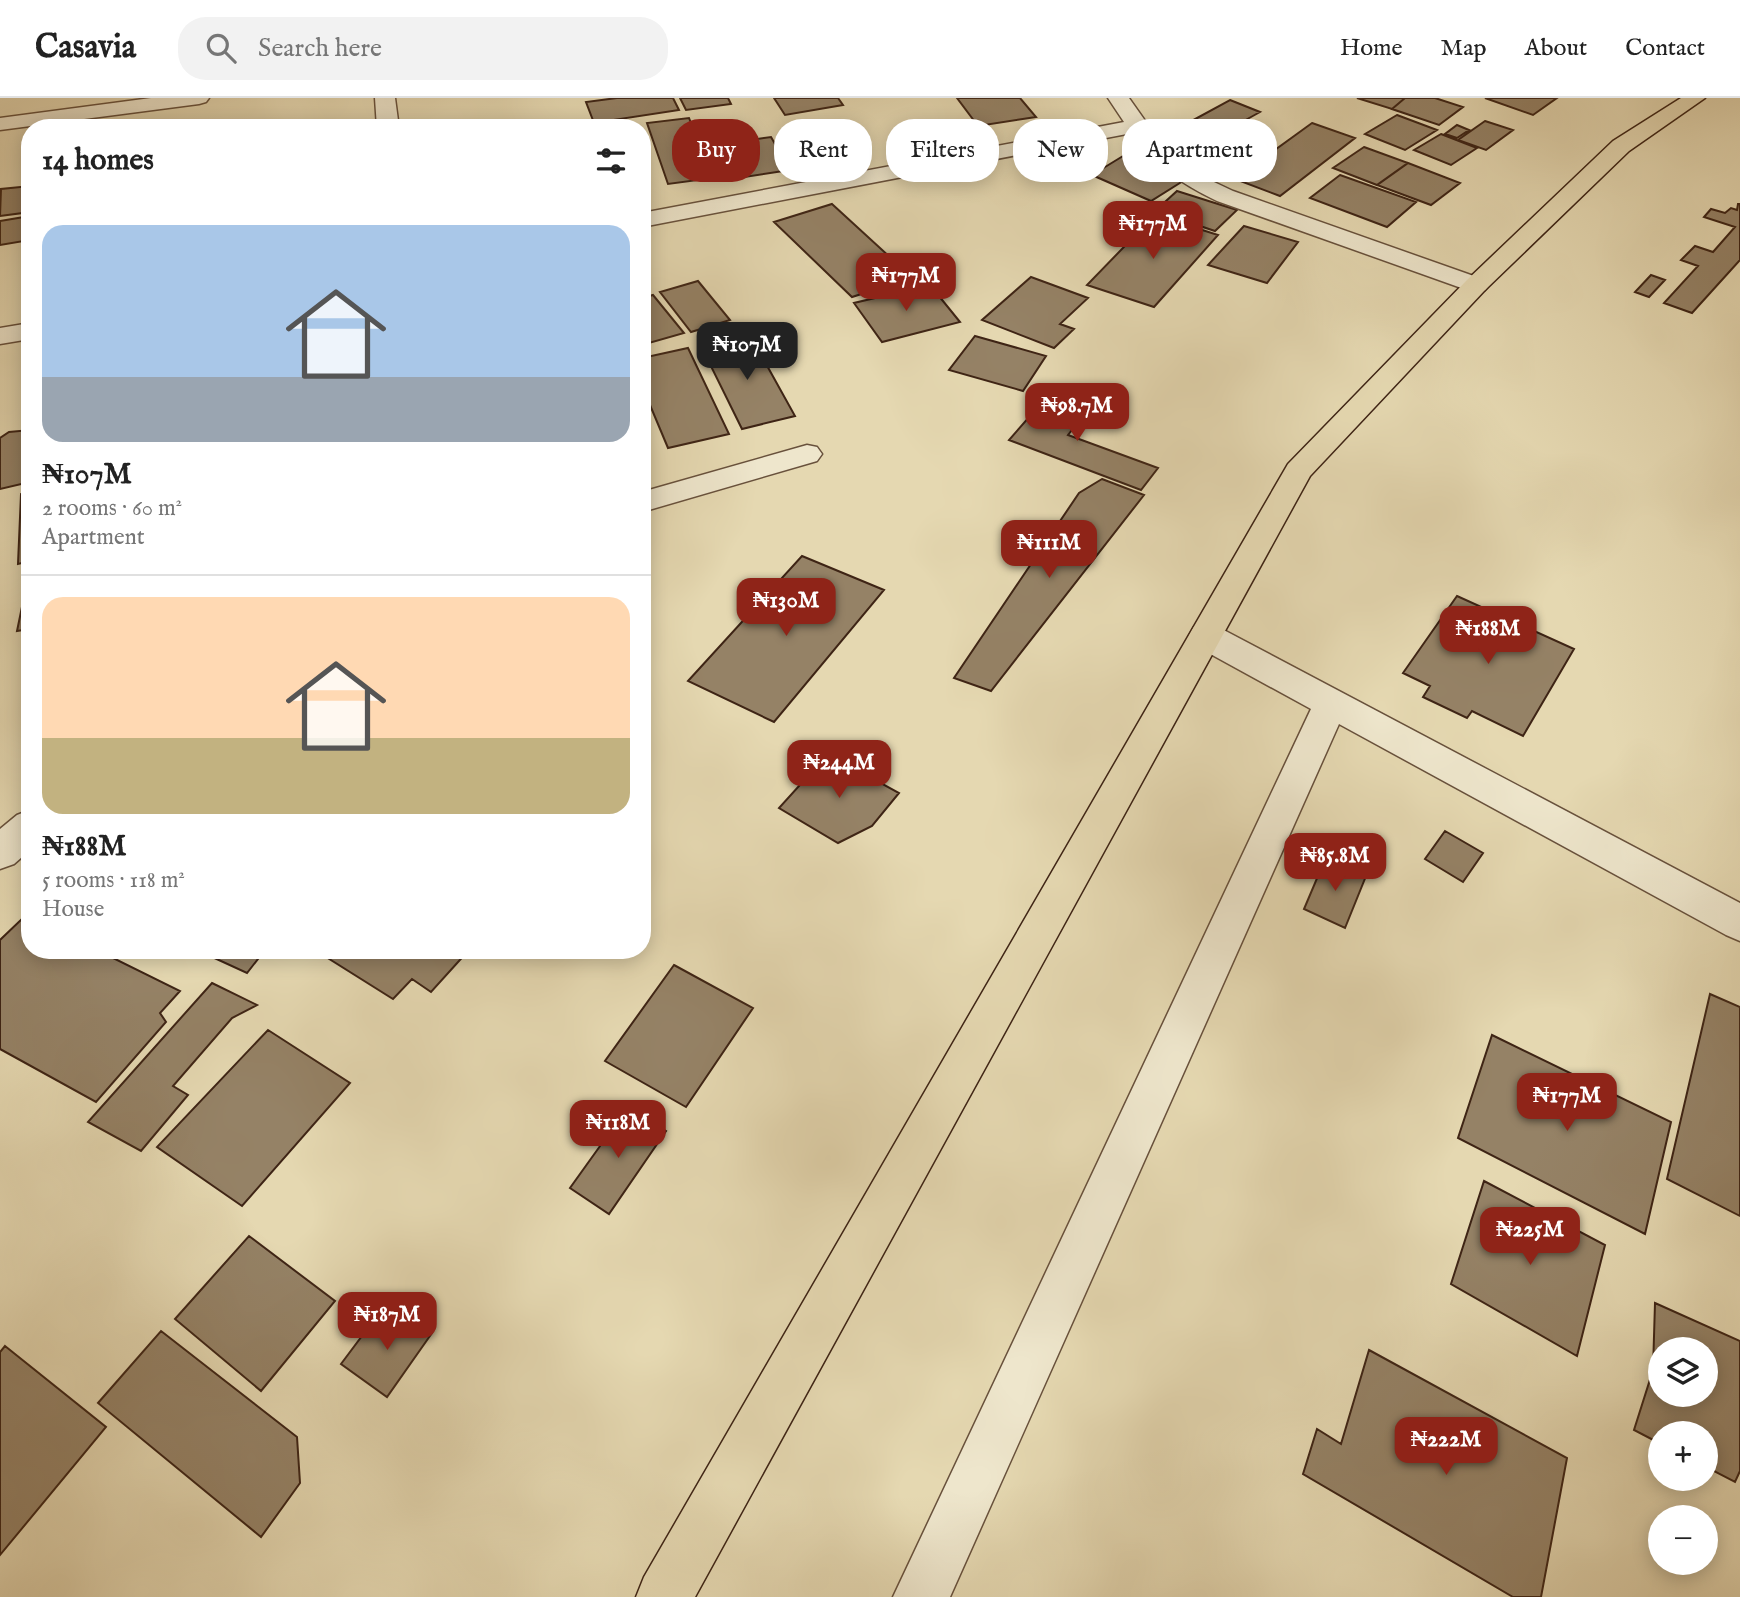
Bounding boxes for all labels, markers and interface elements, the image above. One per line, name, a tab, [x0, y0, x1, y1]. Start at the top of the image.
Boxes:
search box	[178, 17, 668, 80]
text: Casavia	[35, 27, 136, 69]
icon: search	[202, 29, 240, 67]
text: Search here	[258, 32, 382, 65]
text: Home	[1340, 33, 1403, 64]
text: Map	[1441, 33, 1487, 64]
text: About	[1525, 33, 1587, 64]
text: Contact	[1625, 33, 1705, 64]
chip: Buy	[672, 119, 760, 182]
chip: Rent	[774, 119, 872, 182]
chip: Filters	[886, 119, 999, 182]
chip: New	[1013, 119, 1108, 182]
chip: Apartment	[1122, 119, 1277, 182]
text: 14 homes	[42, 142, 154, 180]
icon: filters	[592, 142, 630, 180]
pin: ₦177M	[1104, 202, 1202, 261]
text: ₦177M	[1119, 209, 1187, 238]
pin: ₦177M	[857, 254, 955, 313]
text: ₦177M	[872, 261, 940, 290]
icon: home	[273, 271, 399, 397]
pin: ₦107M	[698, 322, 796, 382]
text: ₦107M	[713, 330, 781, 359]
pin: ₦98.7M	[1020, 384, 1134, 443]
text: ₦98.7M	[1041, 391, 1113, 420]
text: ₦107M	[42, 456, 132, 494]
text: 2 rooms · 60 m²	[42, 494, 182, 523]
pin: ₦111M	[1000, 520, 1098, 580]
text: Apartment	[42, 523, 145, 552]
text: ₦111M	[1017, 528, 1081, 557]
pin: ₦130M	[737, 578, 835, 638]
text: ₦130M	[753, 586, 819, 615]
pin: ₦188M	[1439, 606, 1537, 666]
text: ₦188M	[1456, 614, 1520, 643]
icon: home	[273, 643, 399, 769]
pin: ₦244M	[790, 740, 888, 800]
text: ₦244M	[803, 748, 875, 777]
text: ₦188M	[42, 828, 127, 866]
pin: ₦85.8M	[1278, 834, 1392, 893]
text: ₦85.8M	[1300, 841, 1370, 870]
text: 5 rooms · 118 m²	[42, 866, 185, 895]
text: House	[42, 895, 104, 924]
pin: ₦177M	[1518, 1074, 1616, 1133]
text: ₦177M	[1533, 1081, 1601, 1110]
pin: ₦118M	[569, 1100, 667, 1160]
text: ₦118M	[586, 1108, 650, 1137]
pin: ₦225M	[1481, 1208, 1579, 1267]
text: ₦225M	[1496, 1215, 1564, 1244]
pin: ₦187M	[338, 1292, 436, 1352]
text: ₦187M	[354, 1300, 420, 1329]
map controls	[1648, 1337, 1718, 1575]
button: layers	[1648, 1337, 1718, 1407]
pin: ₦222M	[1397, 1418, 1495, 1477]
button: +	[1648, 1421, 1718, 1491]
text: ₦222M	[1411, 1425, 1481, 1454]
button: −	[1648, 1505, 1718, 1575]

